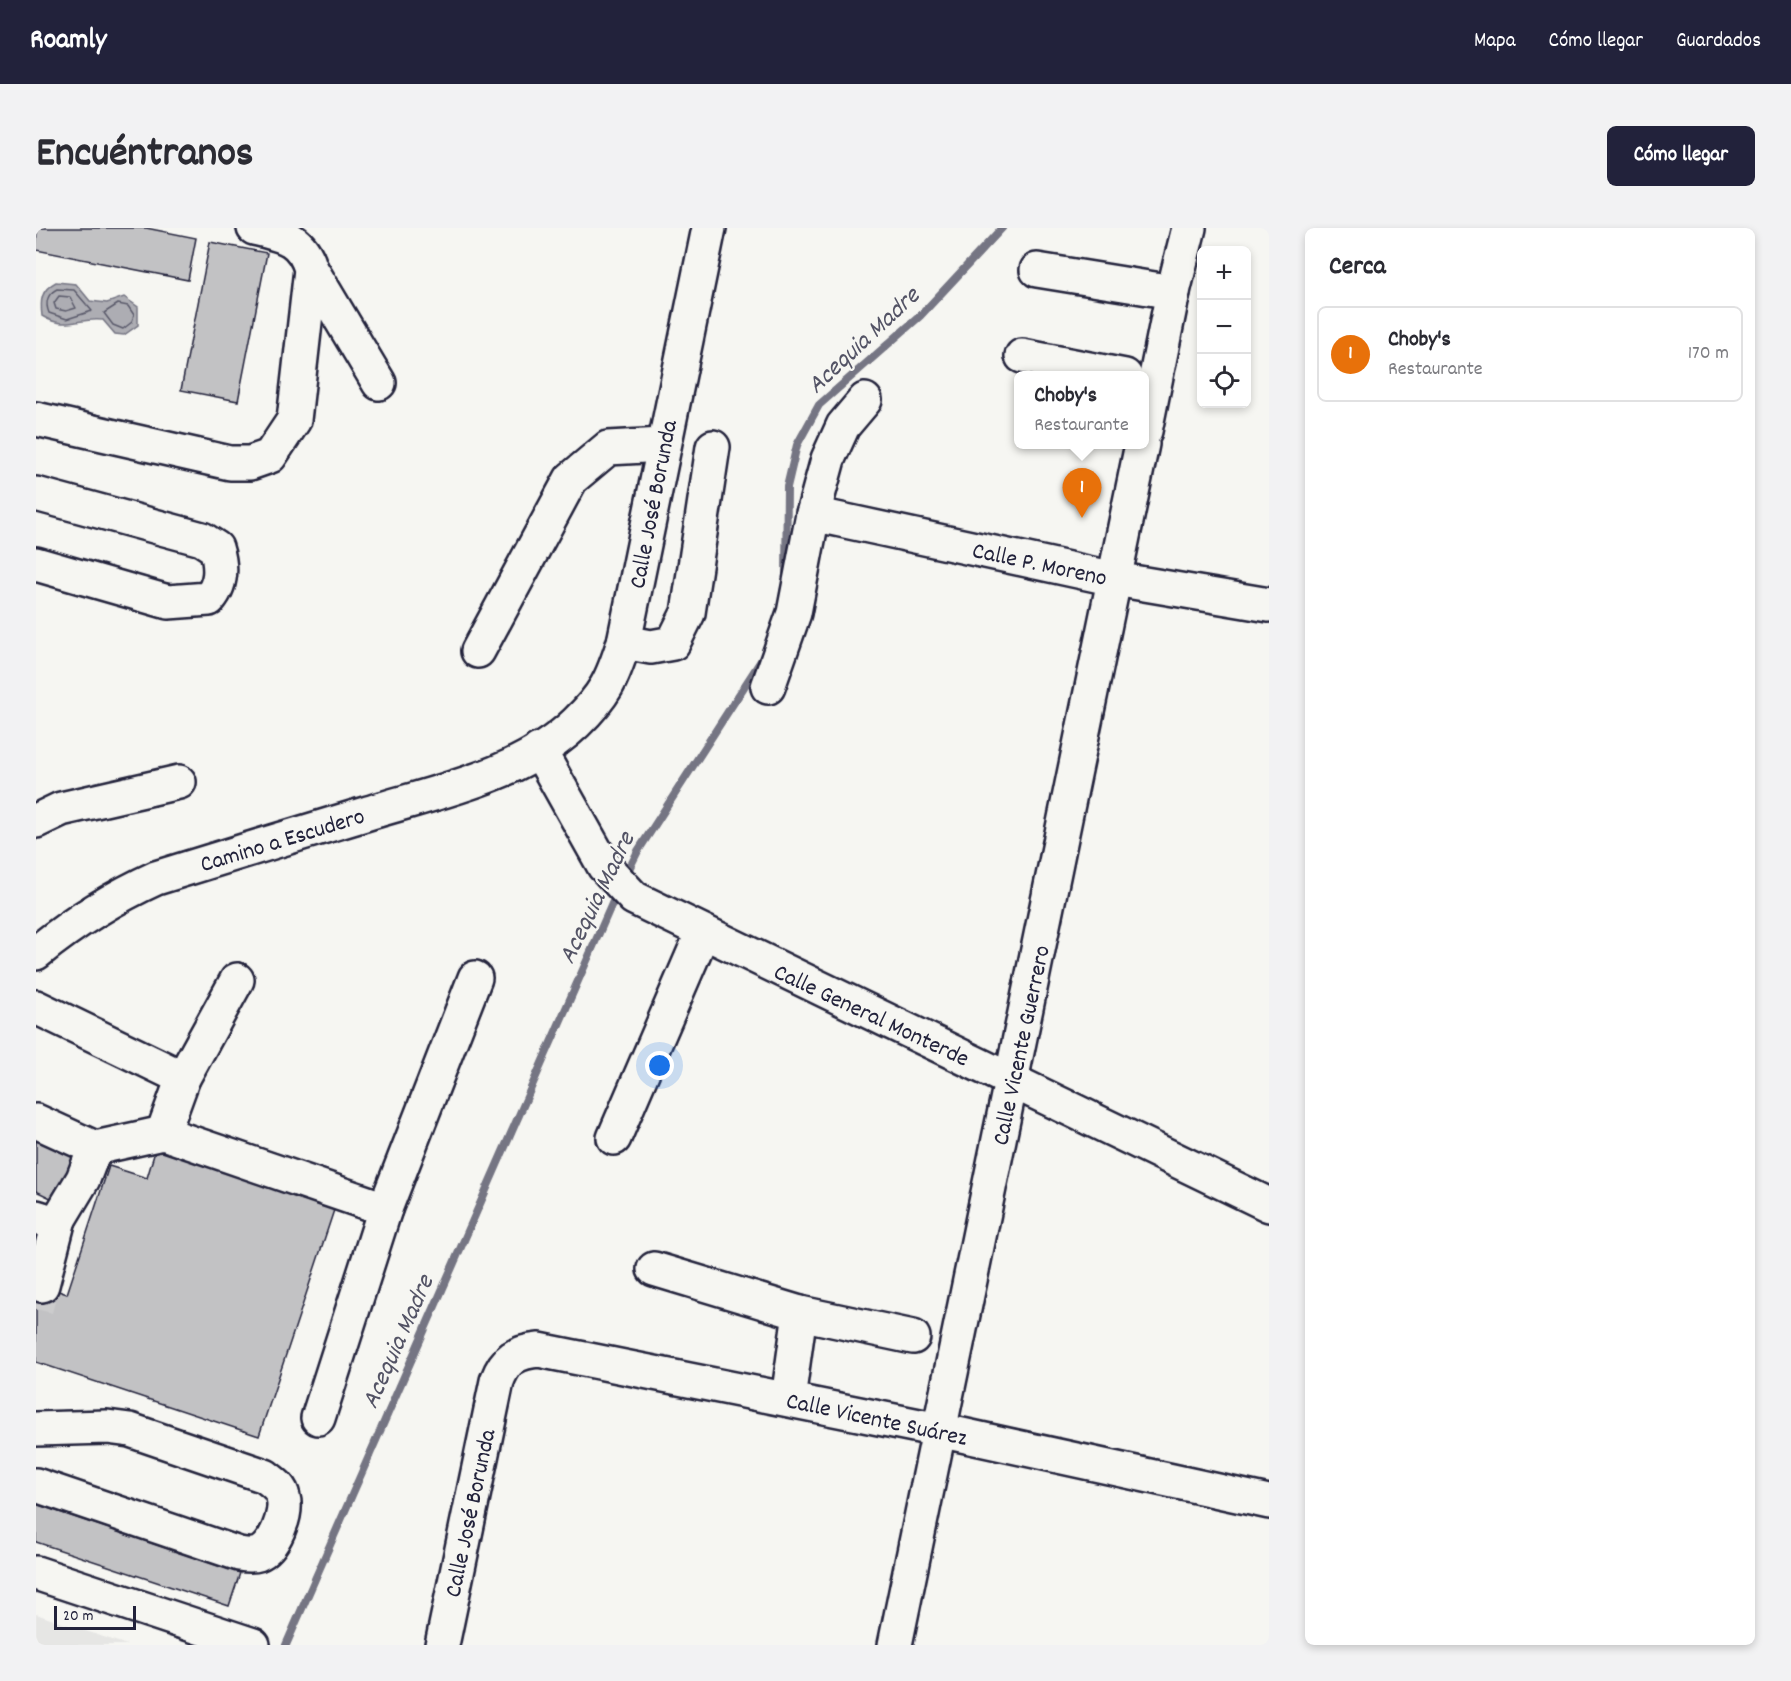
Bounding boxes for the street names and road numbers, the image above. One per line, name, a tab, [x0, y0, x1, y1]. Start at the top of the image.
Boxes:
street label: Calle José Borunda	[622, 417, 688, 592]
street label: Calle P. Moreno	[969, 535, 1110, 597]
street label: Camino a Escudero	[196, 801, 369, 883]
street label: Calle Vicente Guerrero	[985, 942, 1061, 1149]
street label: Calle General Monterde	[767, 956, 974, 1077]
street label: Calle Vicente Suárez	[783, 1385, 970, 1457]
street label: Calle José Borunda	[438, 1426, 506, 1601]

